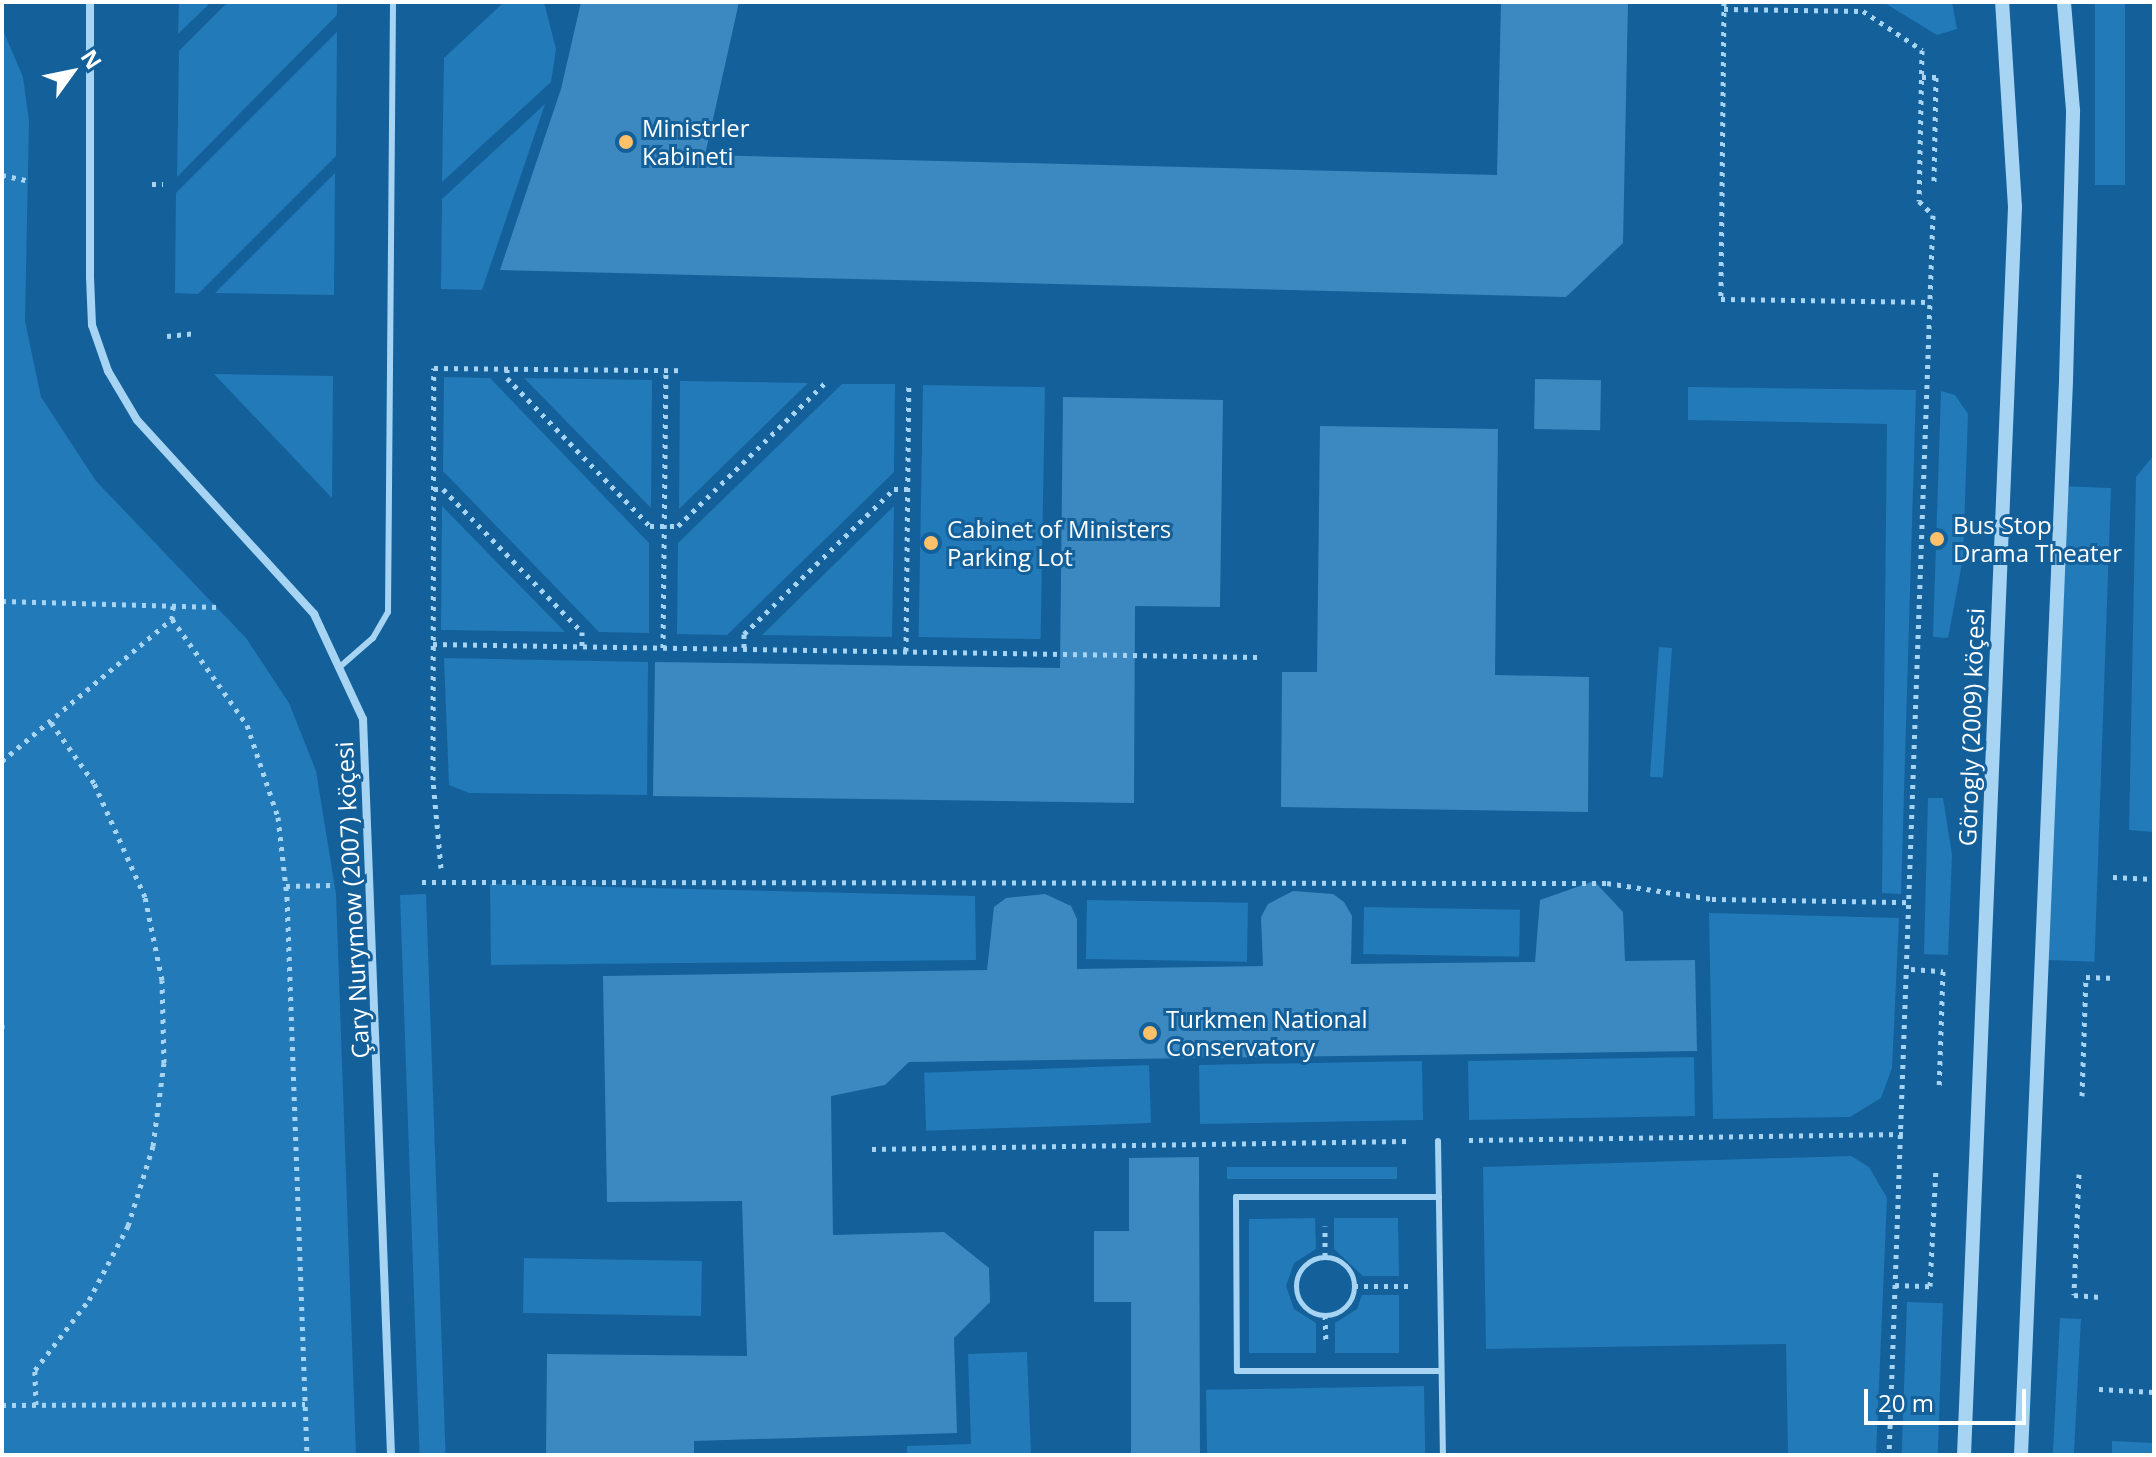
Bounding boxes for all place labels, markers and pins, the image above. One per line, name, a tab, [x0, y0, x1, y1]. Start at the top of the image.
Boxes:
place label: Ministrler Kabineti	[642, 114, 750, 170]
marker: Ministrler Kabineti	[617, 133, 635, 151]
place label: Bus Stop Drama Theater	[1953, 511, 2122, 567]
place label: Cabinet of Ministers Parking Lot	[947, 515, 1171, 571]
marker: Bus Stop Drama Theater	[1928, 530, 1946, 548]
marker: Cabinet of Ministers Parking Lot	[922, 534, 940, 552]
place label: Turkmen National Conservatory	[1166, 1005, 1368, 1061]
marker: Turkmen National Conservatory	[1141, 1024, 1159, 1042]

